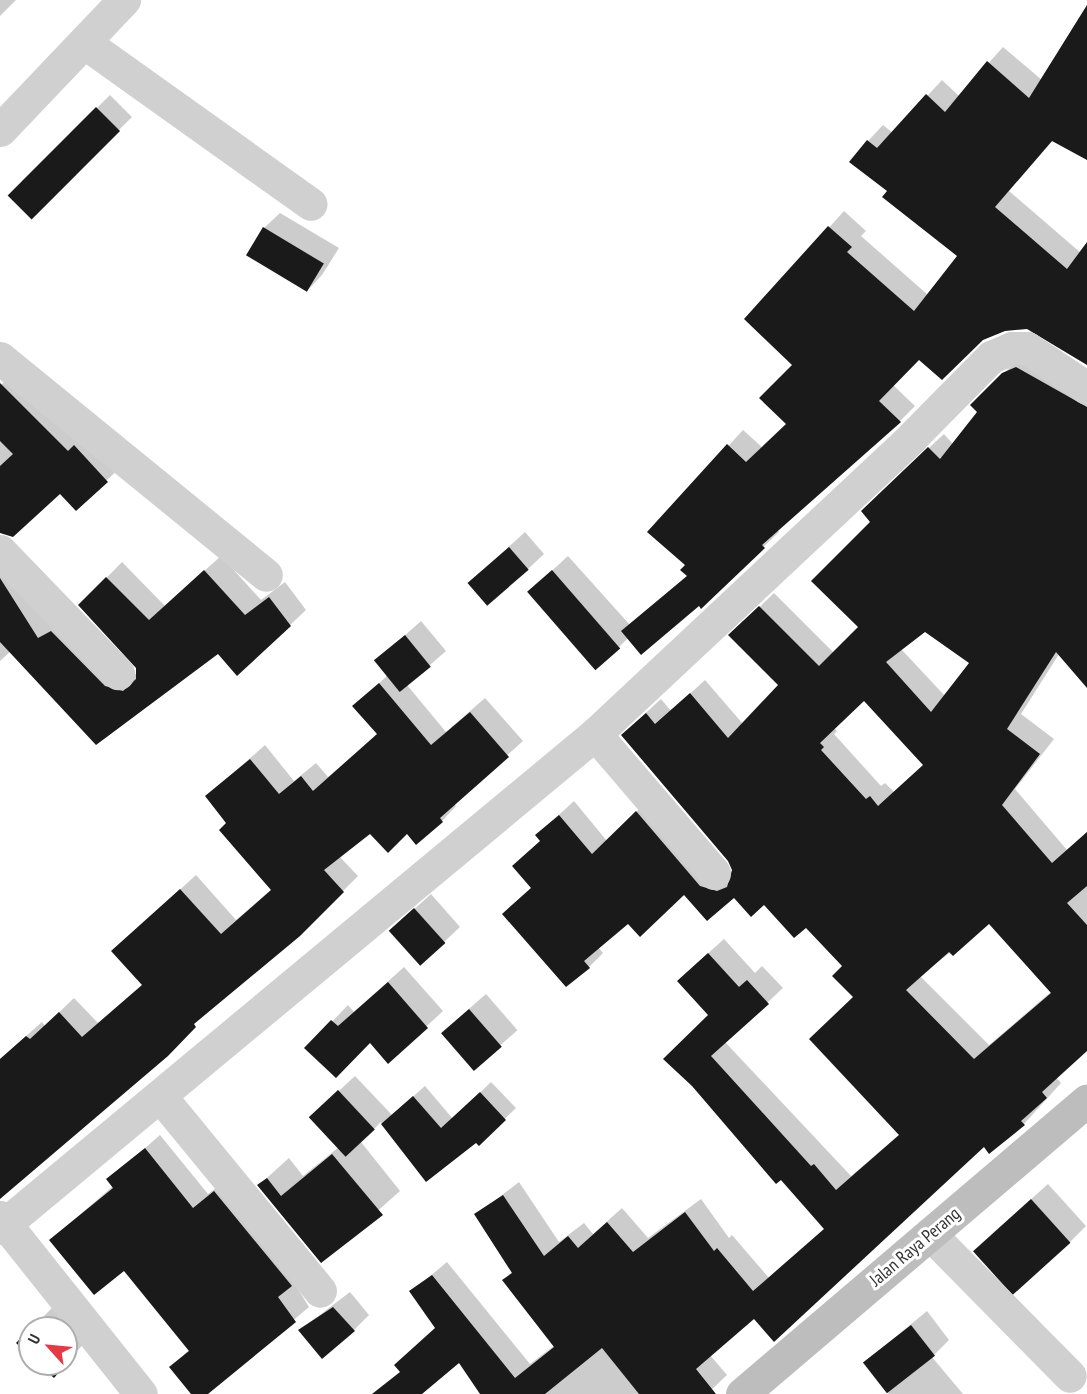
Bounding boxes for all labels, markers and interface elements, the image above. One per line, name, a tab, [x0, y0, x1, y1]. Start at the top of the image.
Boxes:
street label: Jalan Raya Perang	[865, 1203, 965, 1291]
north arrow	[18, 1316, 78, 1376]
text: U	[23, 1331, 45, 1347]

